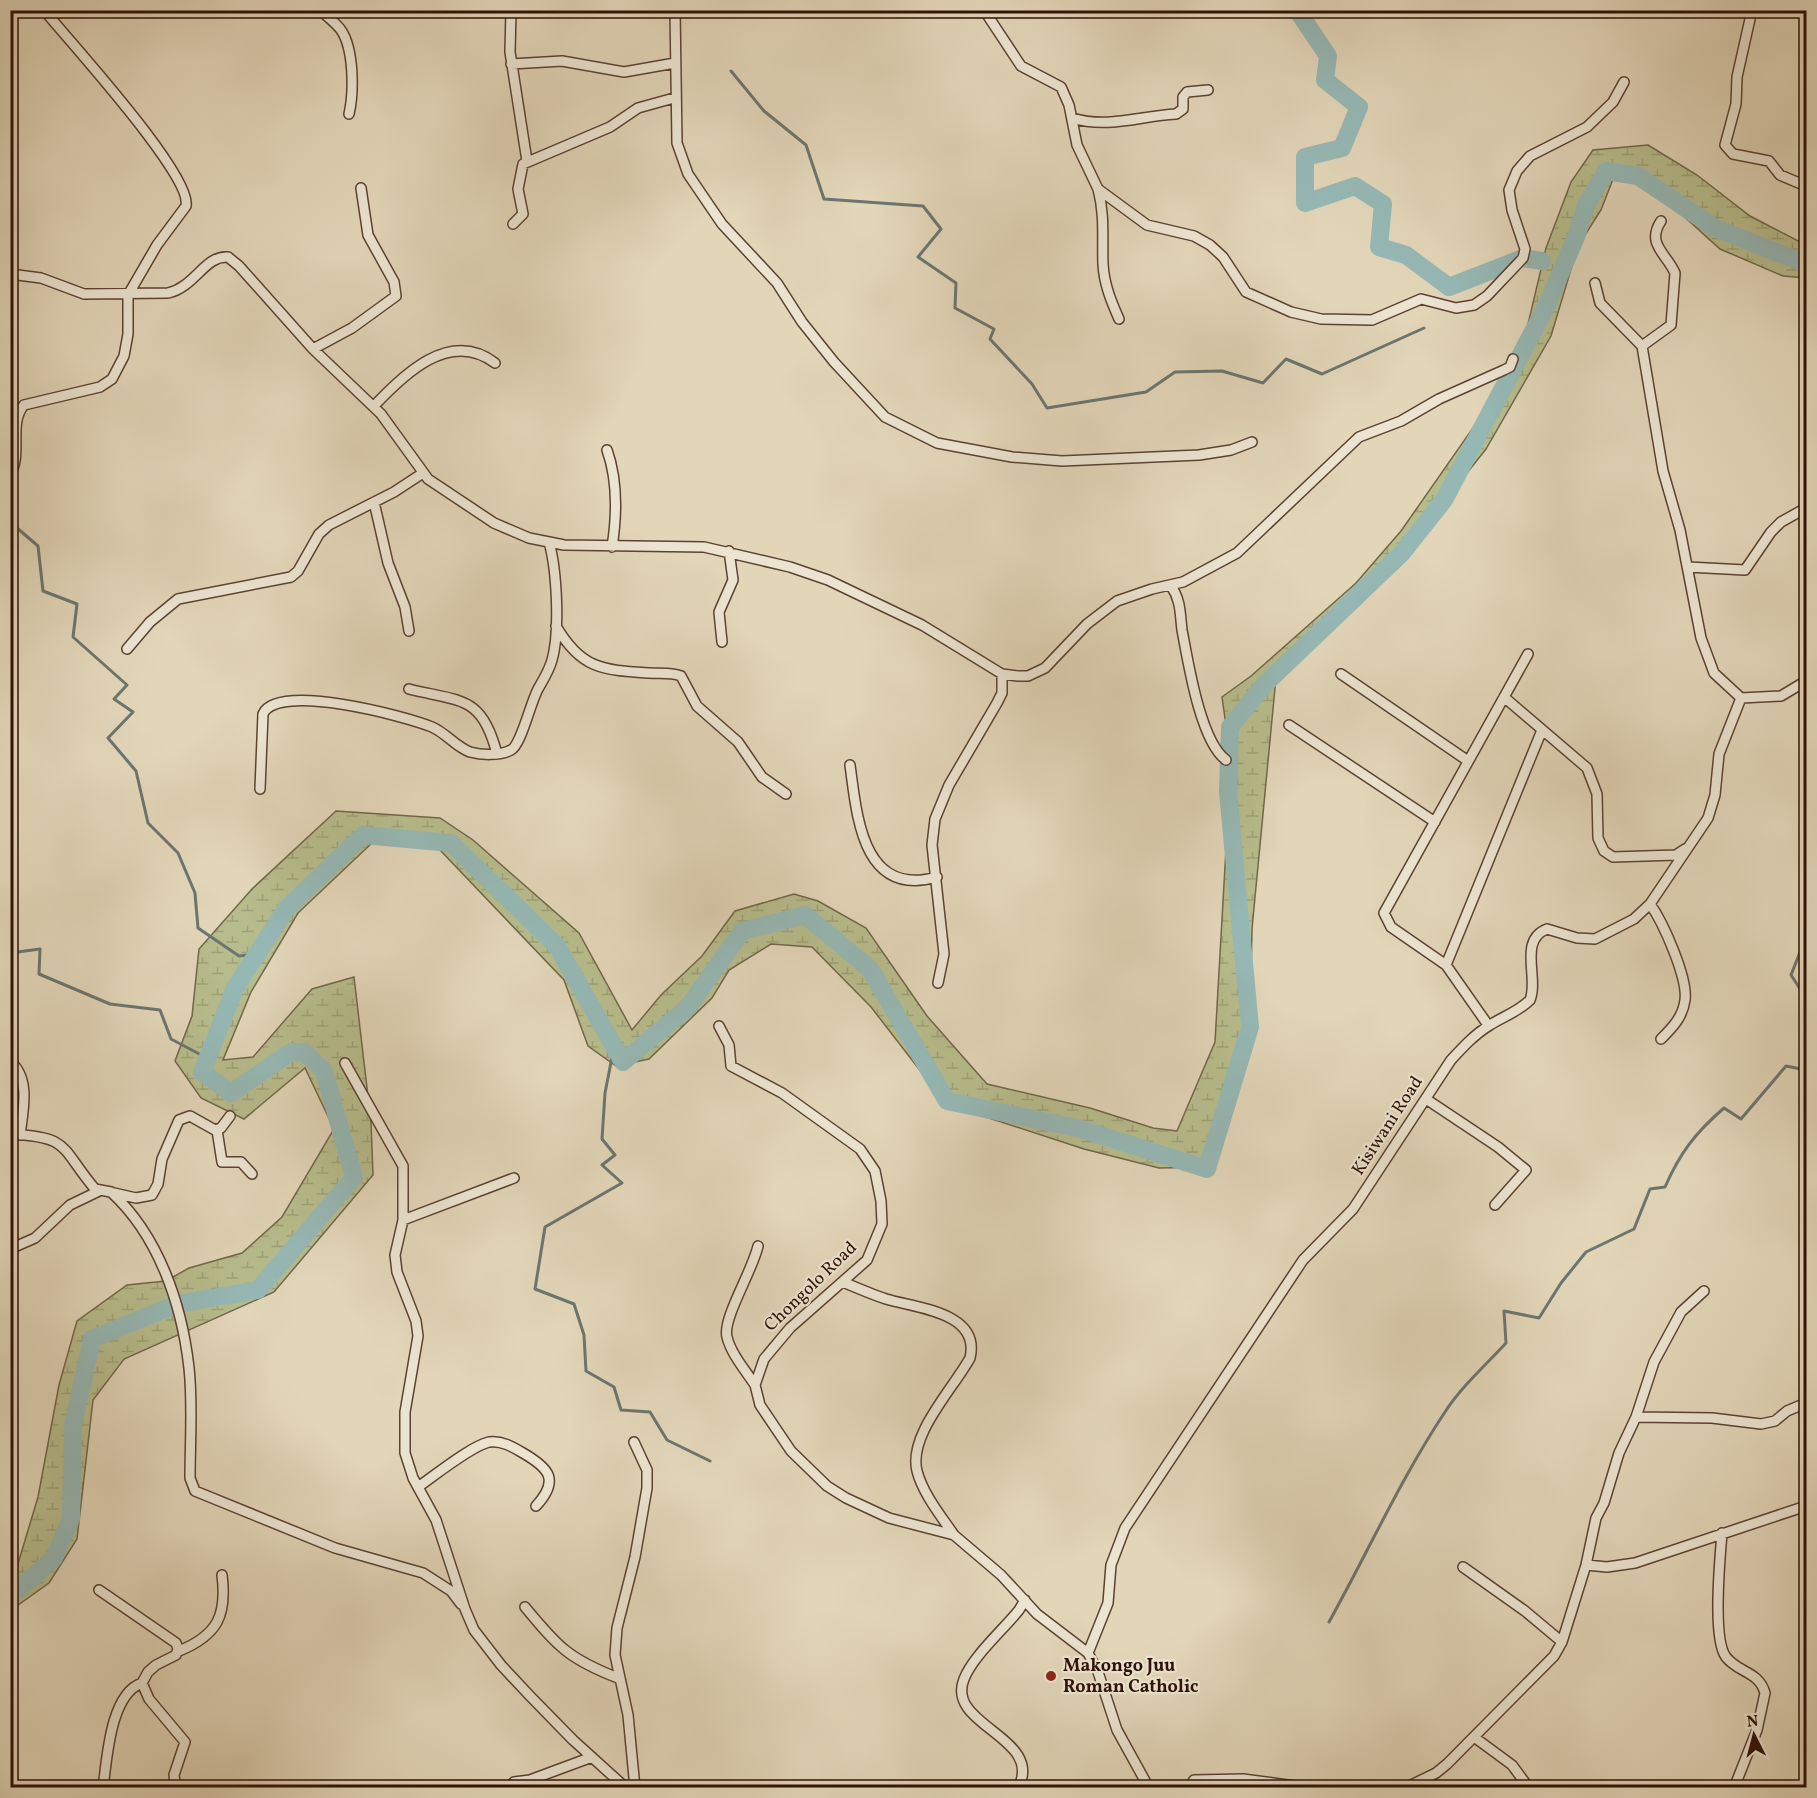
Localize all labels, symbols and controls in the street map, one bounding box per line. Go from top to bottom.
street label: Kisiwani Road [1346,1071,1430,1181]
street label: Chongolo Road [759,1236,863,1338]
place label: Makongo Juu Roman Catholic [1063,1654,1198,1700]
marker: Makongo Juu Roman Catholic [1044,1669,1058,1683]
north arrow [1724,1705,1784,1765]
text: N [1746,1710,1760,1734]

